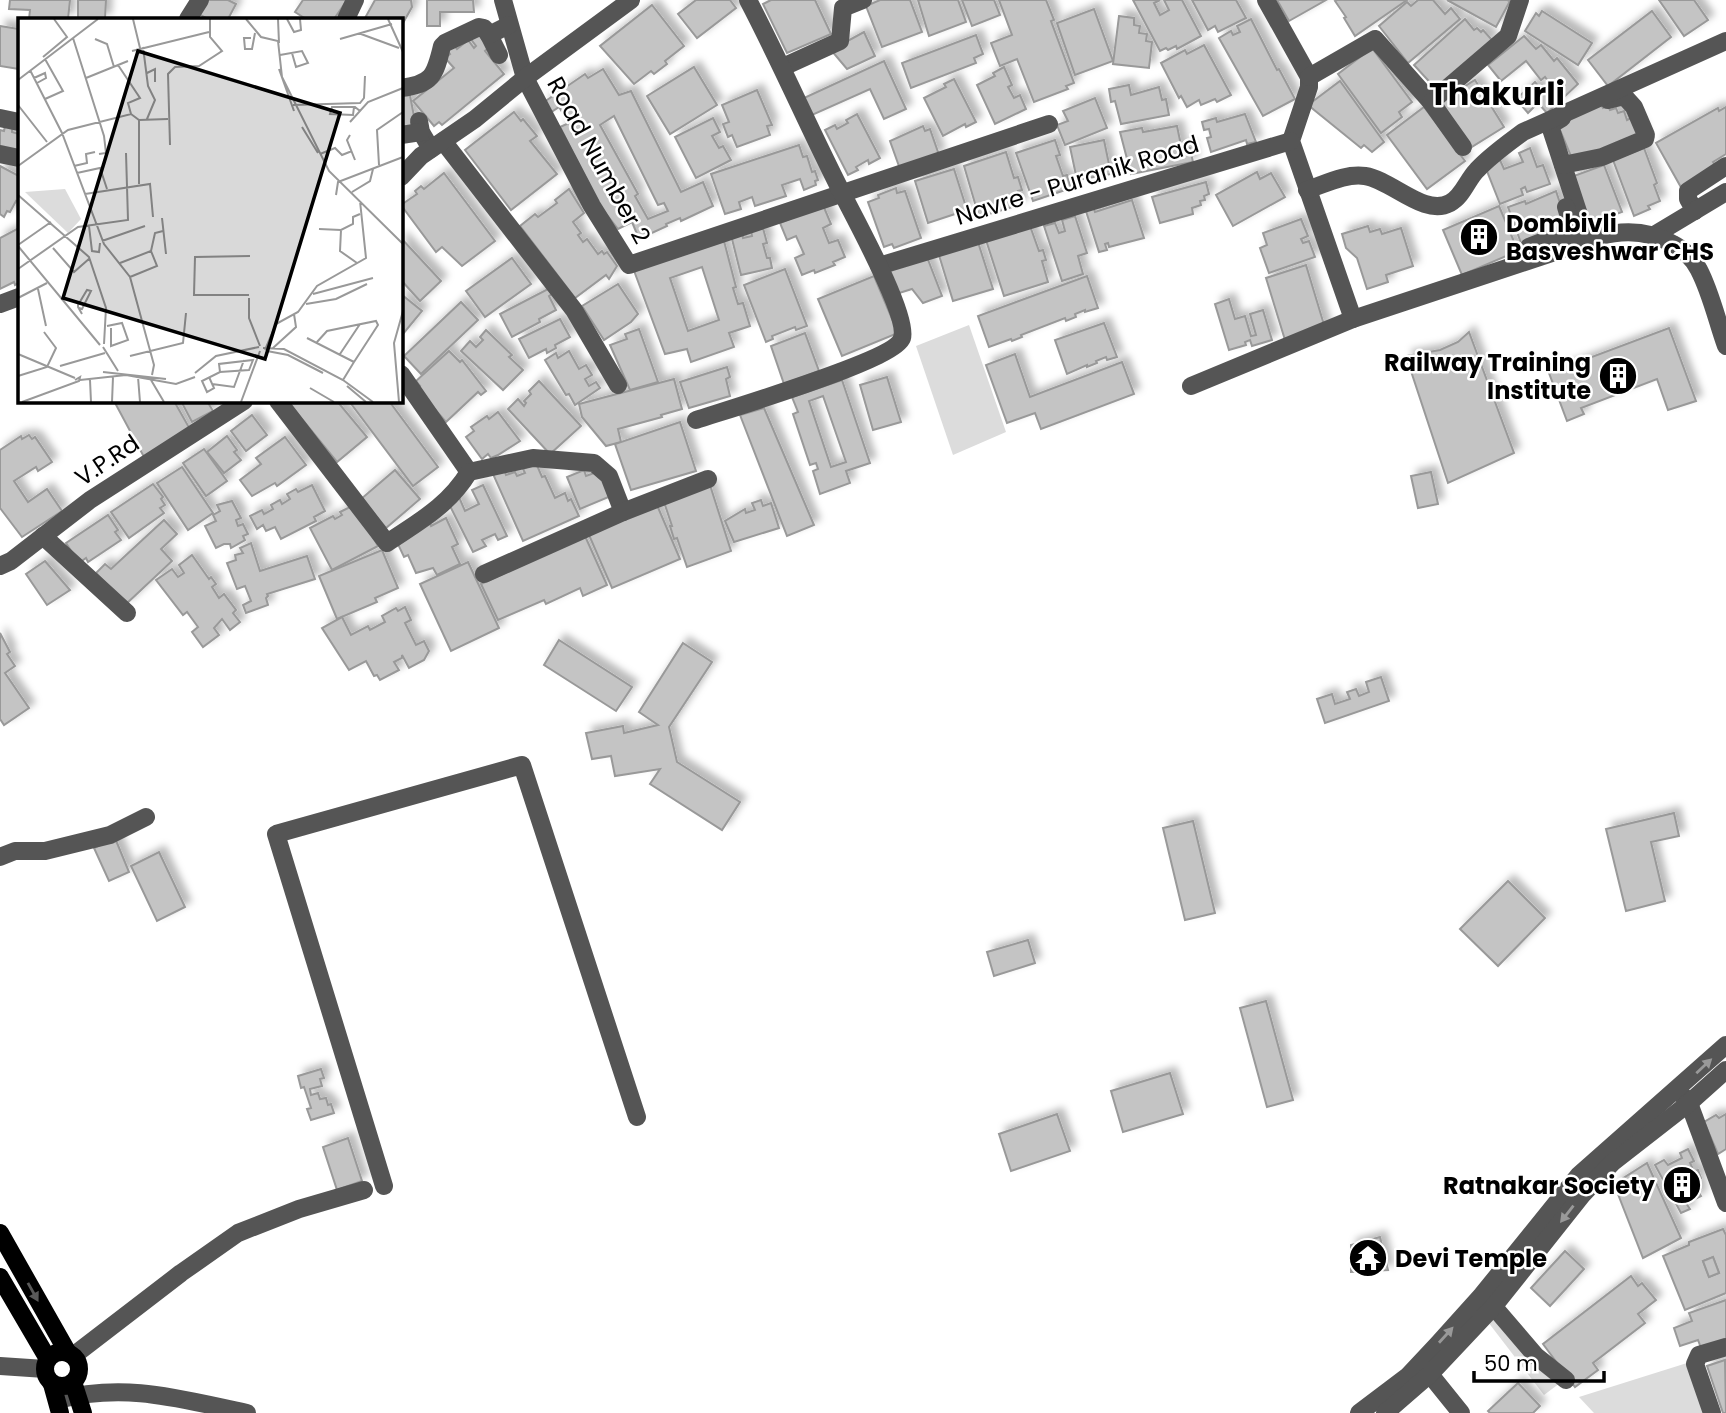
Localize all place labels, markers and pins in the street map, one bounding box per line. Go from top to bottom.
place label: Dombivli Basveshwar CHS [1506,207,1714,268]
building icon: Dombivli Basveshwar CHS [1458,216,1500,258]
place label: Railway Training Institute [1384,346,1591,407]
building icon: Railway Training Institute [1597,355,1639,397]
building icon: Ratnakar Society [1661,1164,1703,1206]
place label: Ratnakar Society [1443,1169,1656,1202]
temple icon: Devi Temple [1347,1237,1389,1279]
place label: Devi Temple [1395,1242,1547,1275]

